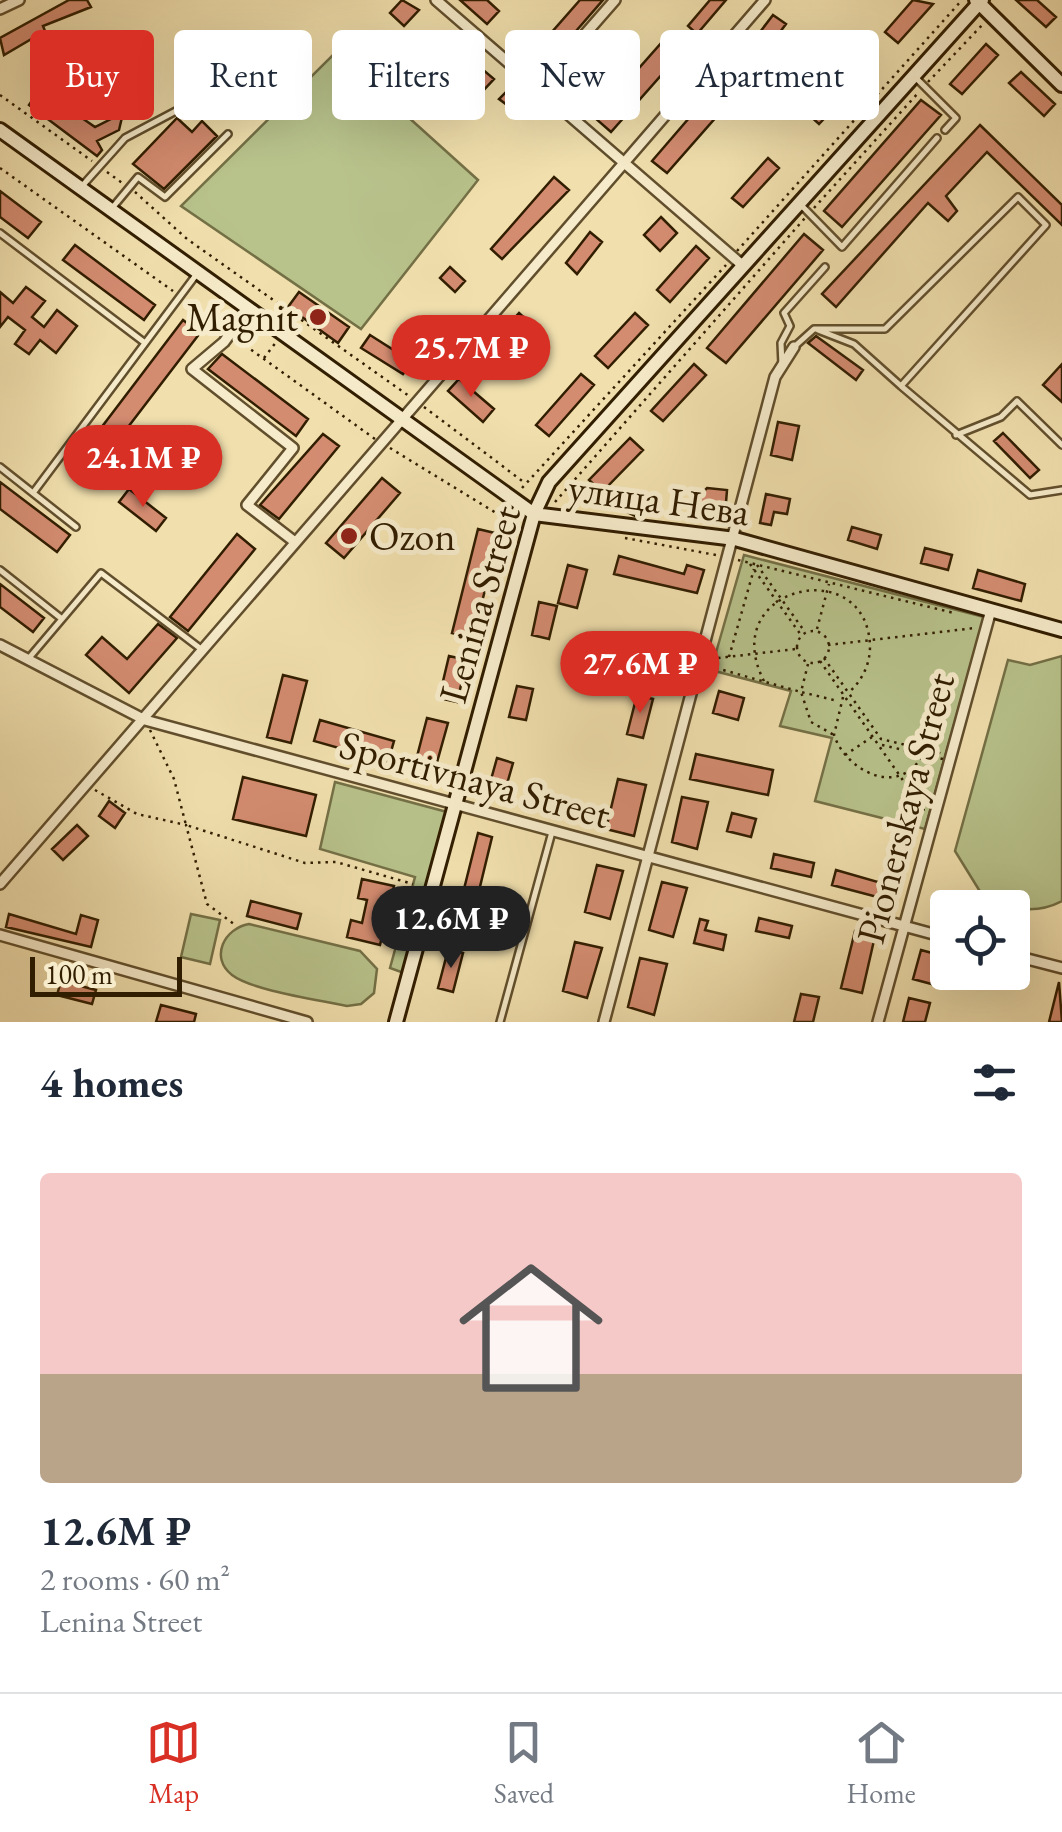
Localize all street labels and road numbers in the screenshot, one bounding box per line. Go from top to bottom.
street label: улица Нева [565,461,753,537]
street label: Lenina Street [426,499,532,709]
street label: Pionerskaya Street [844,667,966,949]
street label: Sportivnaya Street [334,718,616,840]

